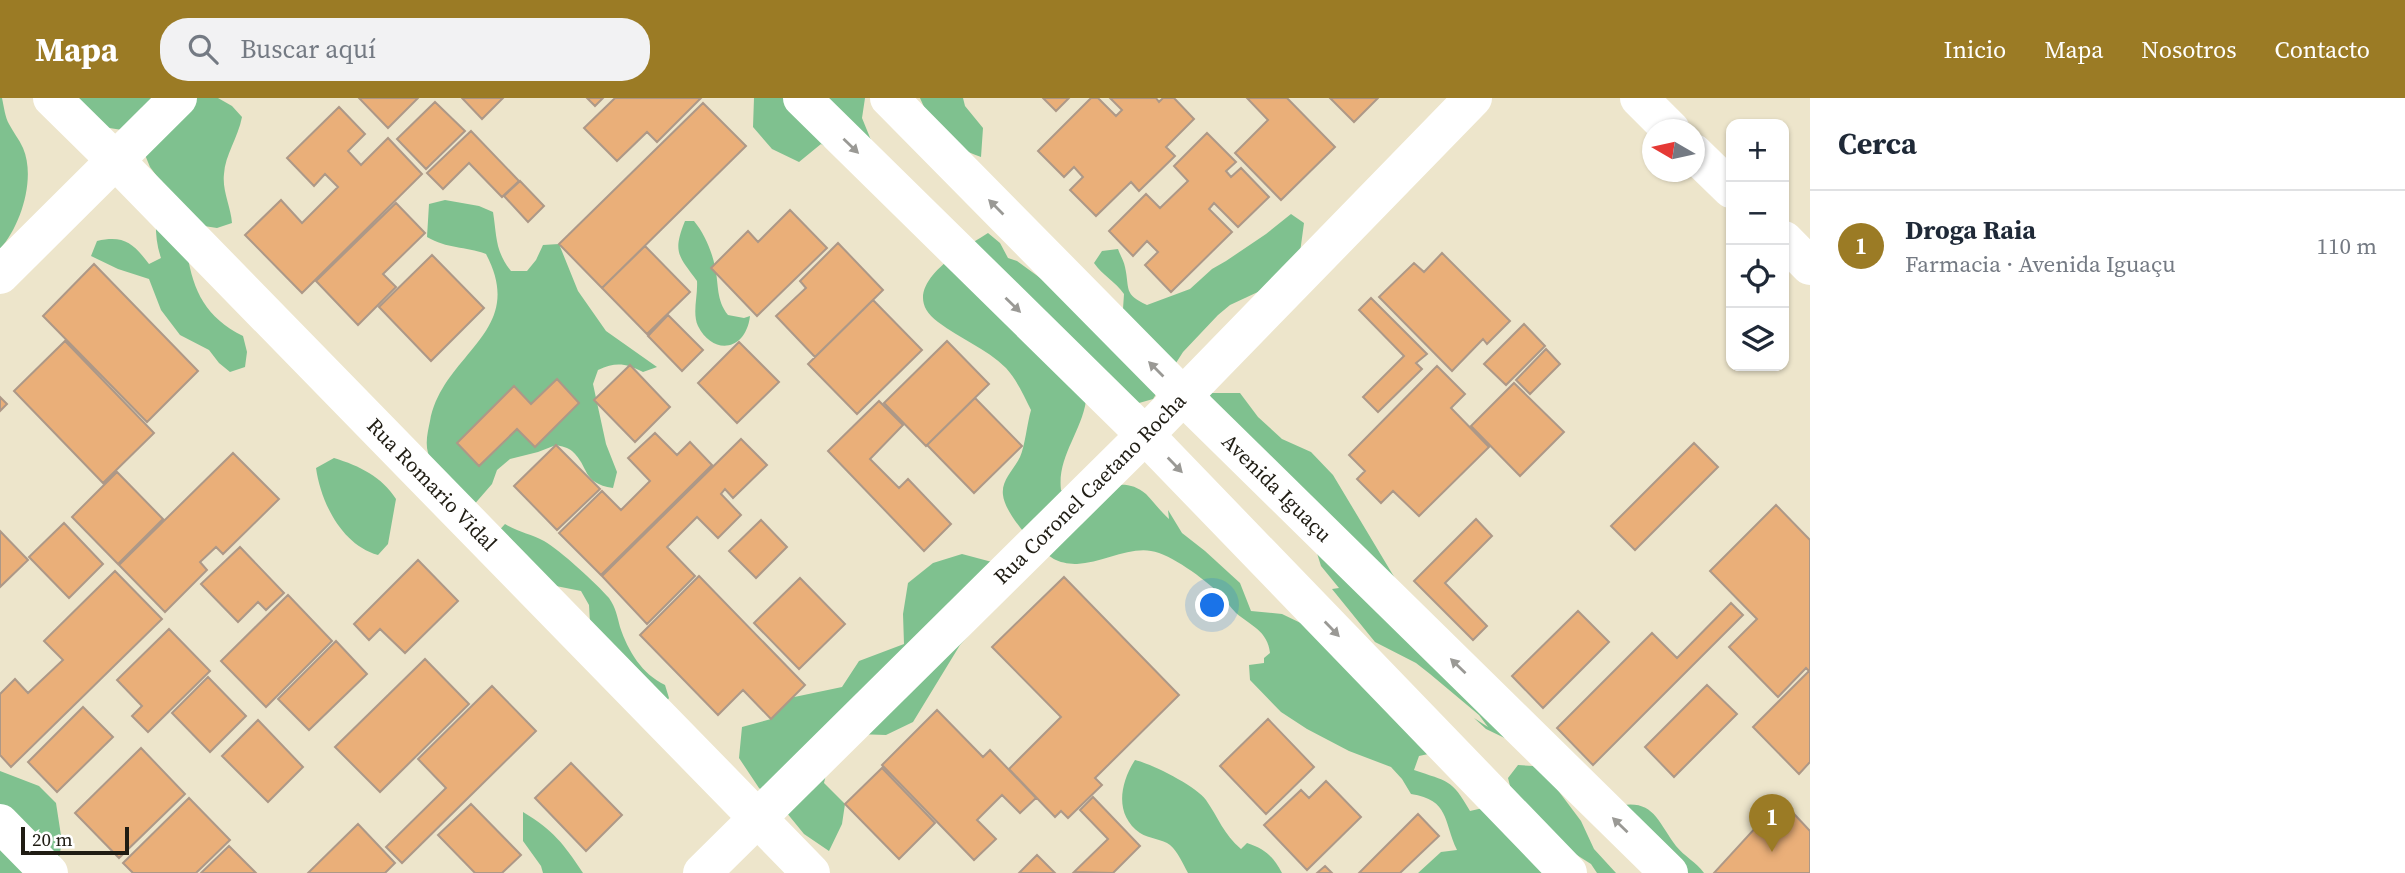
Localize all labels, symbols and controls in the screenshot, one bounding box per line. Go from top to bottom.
search box [160,18,650,81]
text: Mapa [35,27,118,72]
icon: search [184,30,222,68]
text: Buscar aquí [240,31,376,67]
text: Inicio [1944,33,2006,66]
text: Mapa [2044,33,2103,66]
text: Nosotros [2141,33,2237,66]
text: Contacto [2275,33,2370,66]
north arrow [1642,119,1705,182]
map controls [1726,119,1789,371]
button: + [1726,119,1789,182]
text: Cerca [1838,123,1917,164]
one-way arrow [842,137,859,154]
button: − [1726,182,1789,245]
one-way arrow [988,199,1004,215]
text: Droga Raia [1905,212,2036,248]
text: 1 [1855,230,1867,262]
text: 110 m [2316,230,2377,262]
button: locate [1726,245,1789,308]
text: Farmacia · Avenida Iguaçu [1905,248,2176,280]
one-way arrow [1004,297,1021,313]
button: layers [1726,308,1789,371]
one-way arrow [1148,361,1164,378]
street label: Rua Coronel Caetano Rocha [987,386,1192,591]
street label: Rua Romario Vidal [361,411,504,557]
street label: Avenida Iguaçu [1216,427,1339,548]
one-way arrow [1166,456,1182,473]
your location [1195,588,1229,622]
one-way arrow [1324,620,1340,637]
one-way arrow [1449,657,1466,674]
pin: 1 [1749,794,1795,852]
one-way arrow [1612,818,1629,834]
scale bar [21,824,130,856]
text: 20 m [32,826,73,852]

